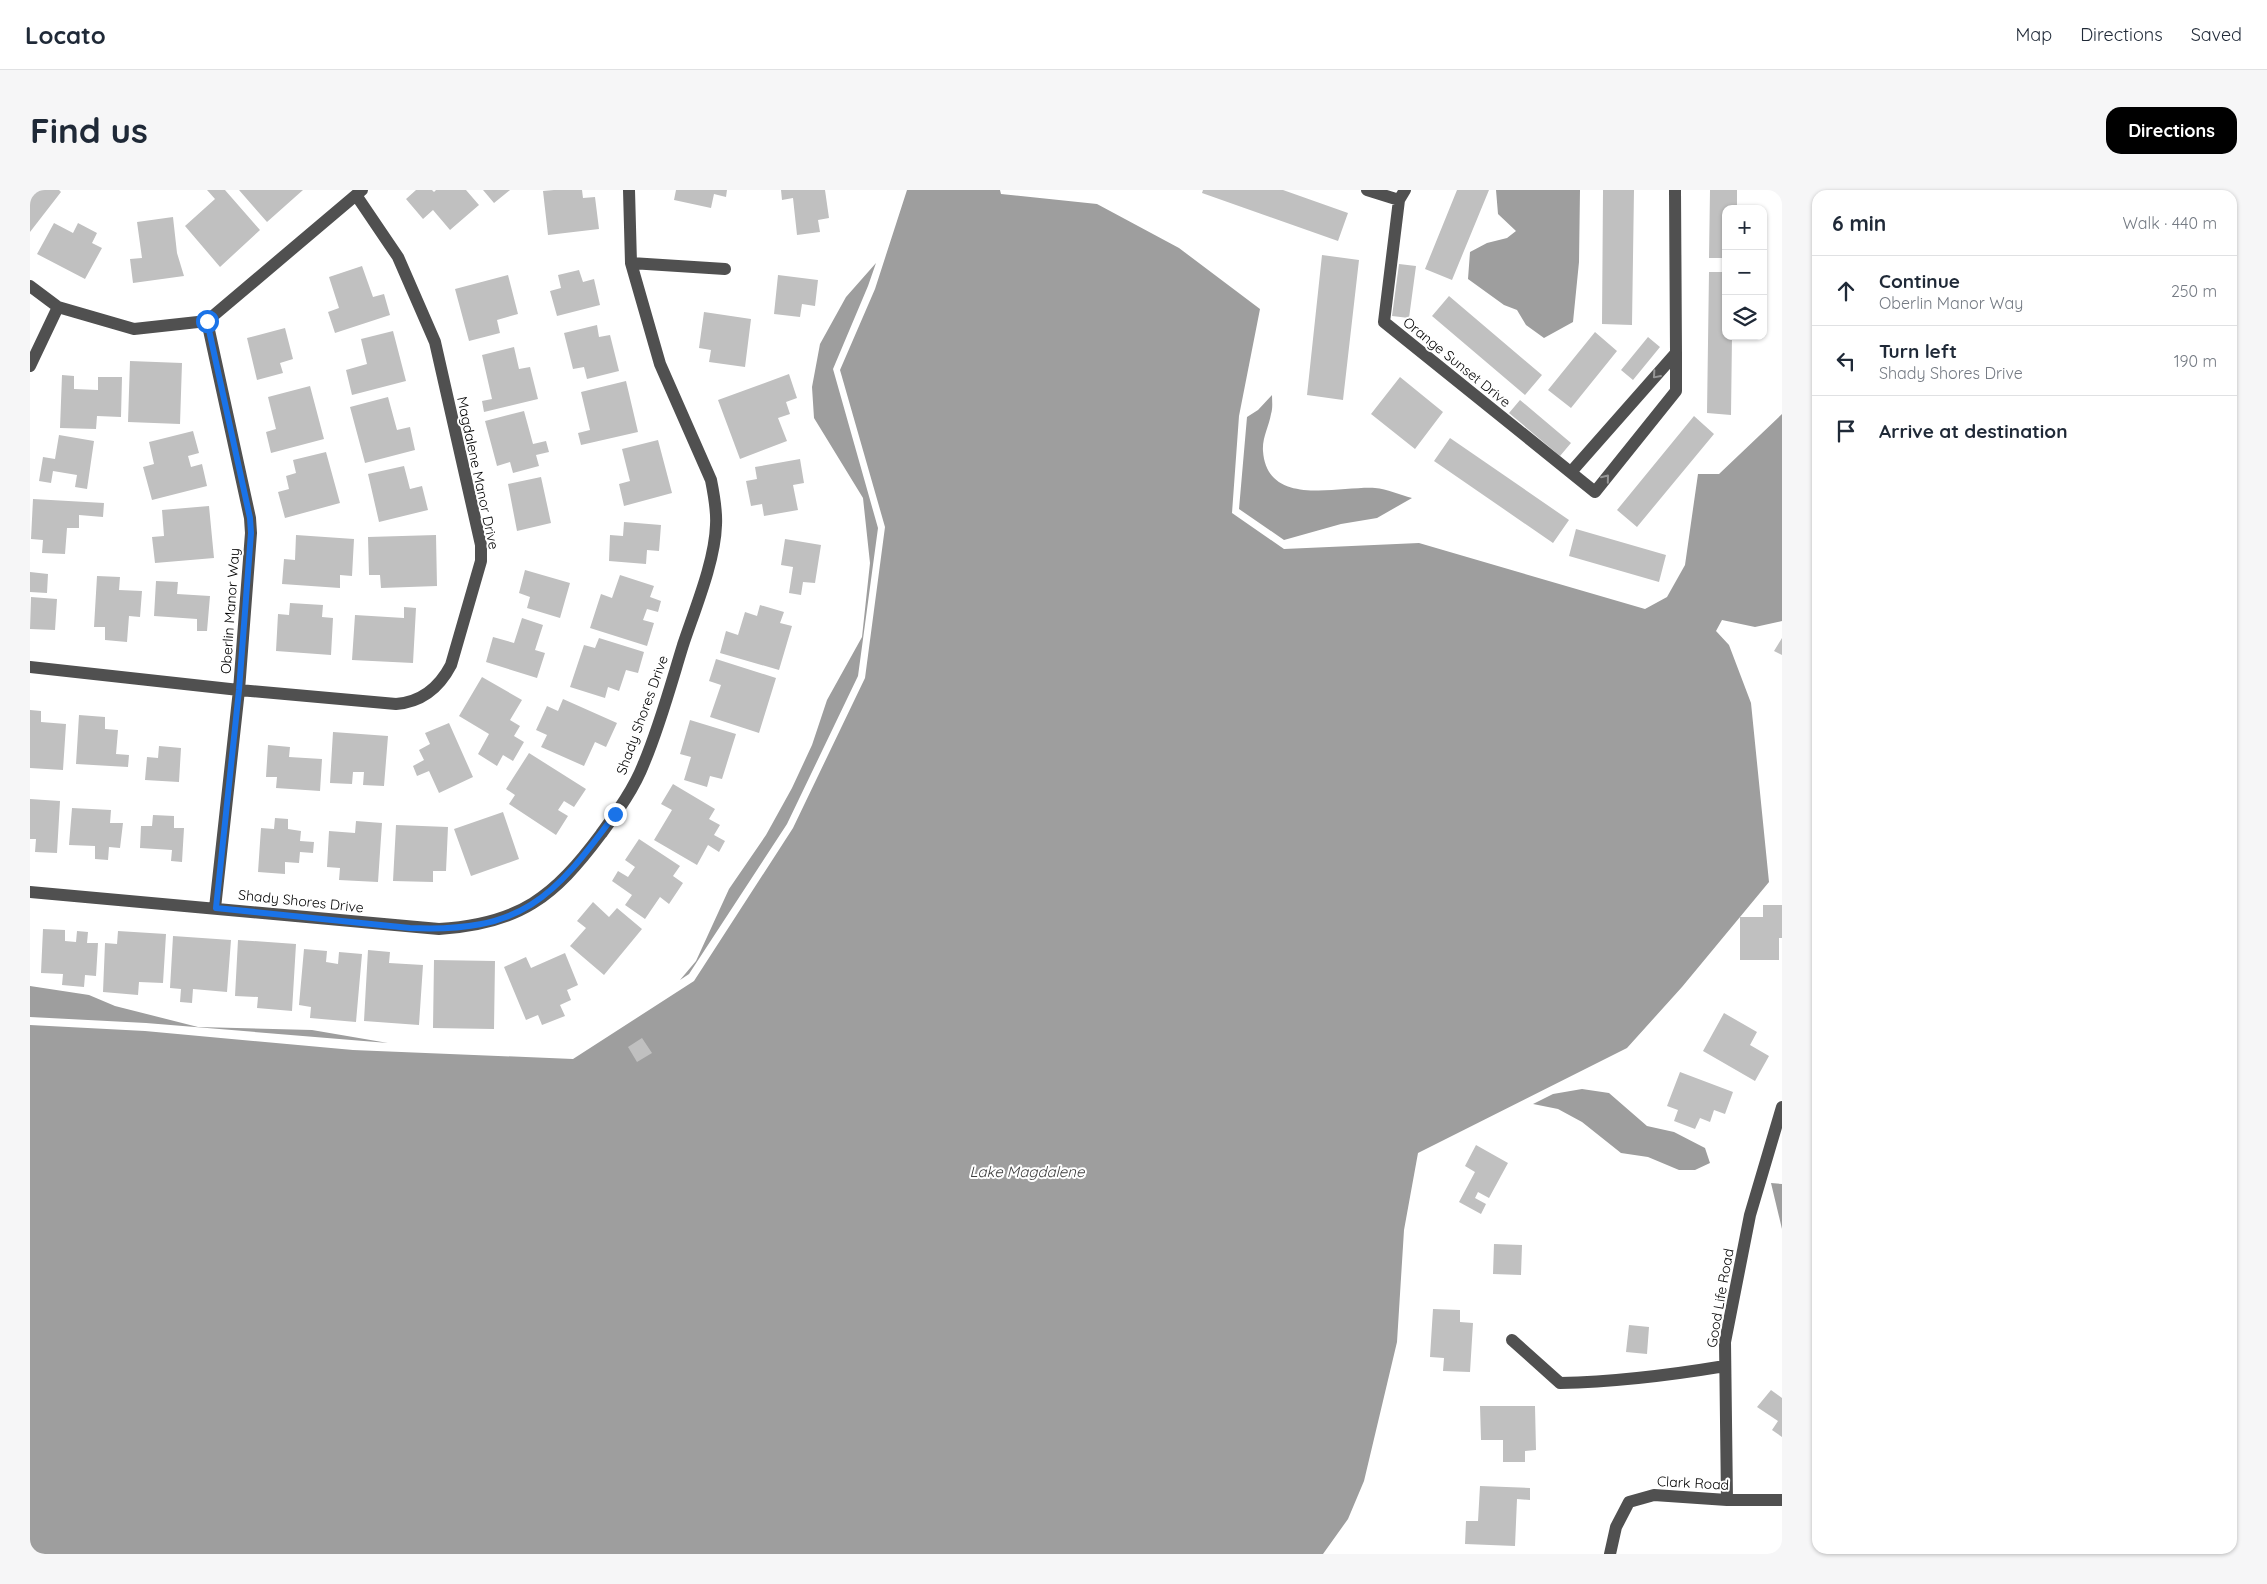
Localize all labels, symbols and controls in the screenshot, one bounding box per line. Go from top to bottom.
text: Locato [25,20,106,50]
text: Map [2015,23,2052,46]
text: Directions [2080,23,2163,46]
text: Saved [2191,23,2242,46]
button: Directions [2106,107,2237,154]
text: Find us [30,108,148,152]
map controls [1722,205,1767,340]
button: + [1722,205,1767,250]
text: 6 min [1832,210,1886,236]
text: Walk · 440 m [2123,213,2217,233]
button: − [1722,250,1767,295]
text: Continue [1879,269,1960,293]
icon: ahead [1832,277,1860,305]
text: 250 m [2171,281,2217,301]
text: Oberlin Manor Way [1879,293,2023,313]
button: layers [1722,295,1767,340]
route start [196,310,219,333]
street label: Orange Sunset Drive [1400,313,1515,411]
text: Turn left [1879,339,1957,363]
icon: left [1832,347,1860,375]
text: 190 m [2174,351,2217,371]
text: Shady Shores Drive [1879,363,2023,383]
one-way arrow [1653,369,1662,378]
street label: Magdalene Manor Drive [453,395,503,551]
icon: arrive [1832,417,1860,445]
text: Arrive at destination [1879,419,2068,443]
one-way arrow [1600,475,1609,484]
street label: Oberlin Manor Way [217,547,243,675]
street label: Shady Shores Drive [612,653,672,777]
route end [604,803,627,826]
street label: Shady Shores Drive [237,885,365,917]
water label: Lake Magdalene [970,1162,1085,1181]
street label: Good Life Road [1702,1247,1738,1349]
street label: Clark Road [1656,1472,1730,1494]

